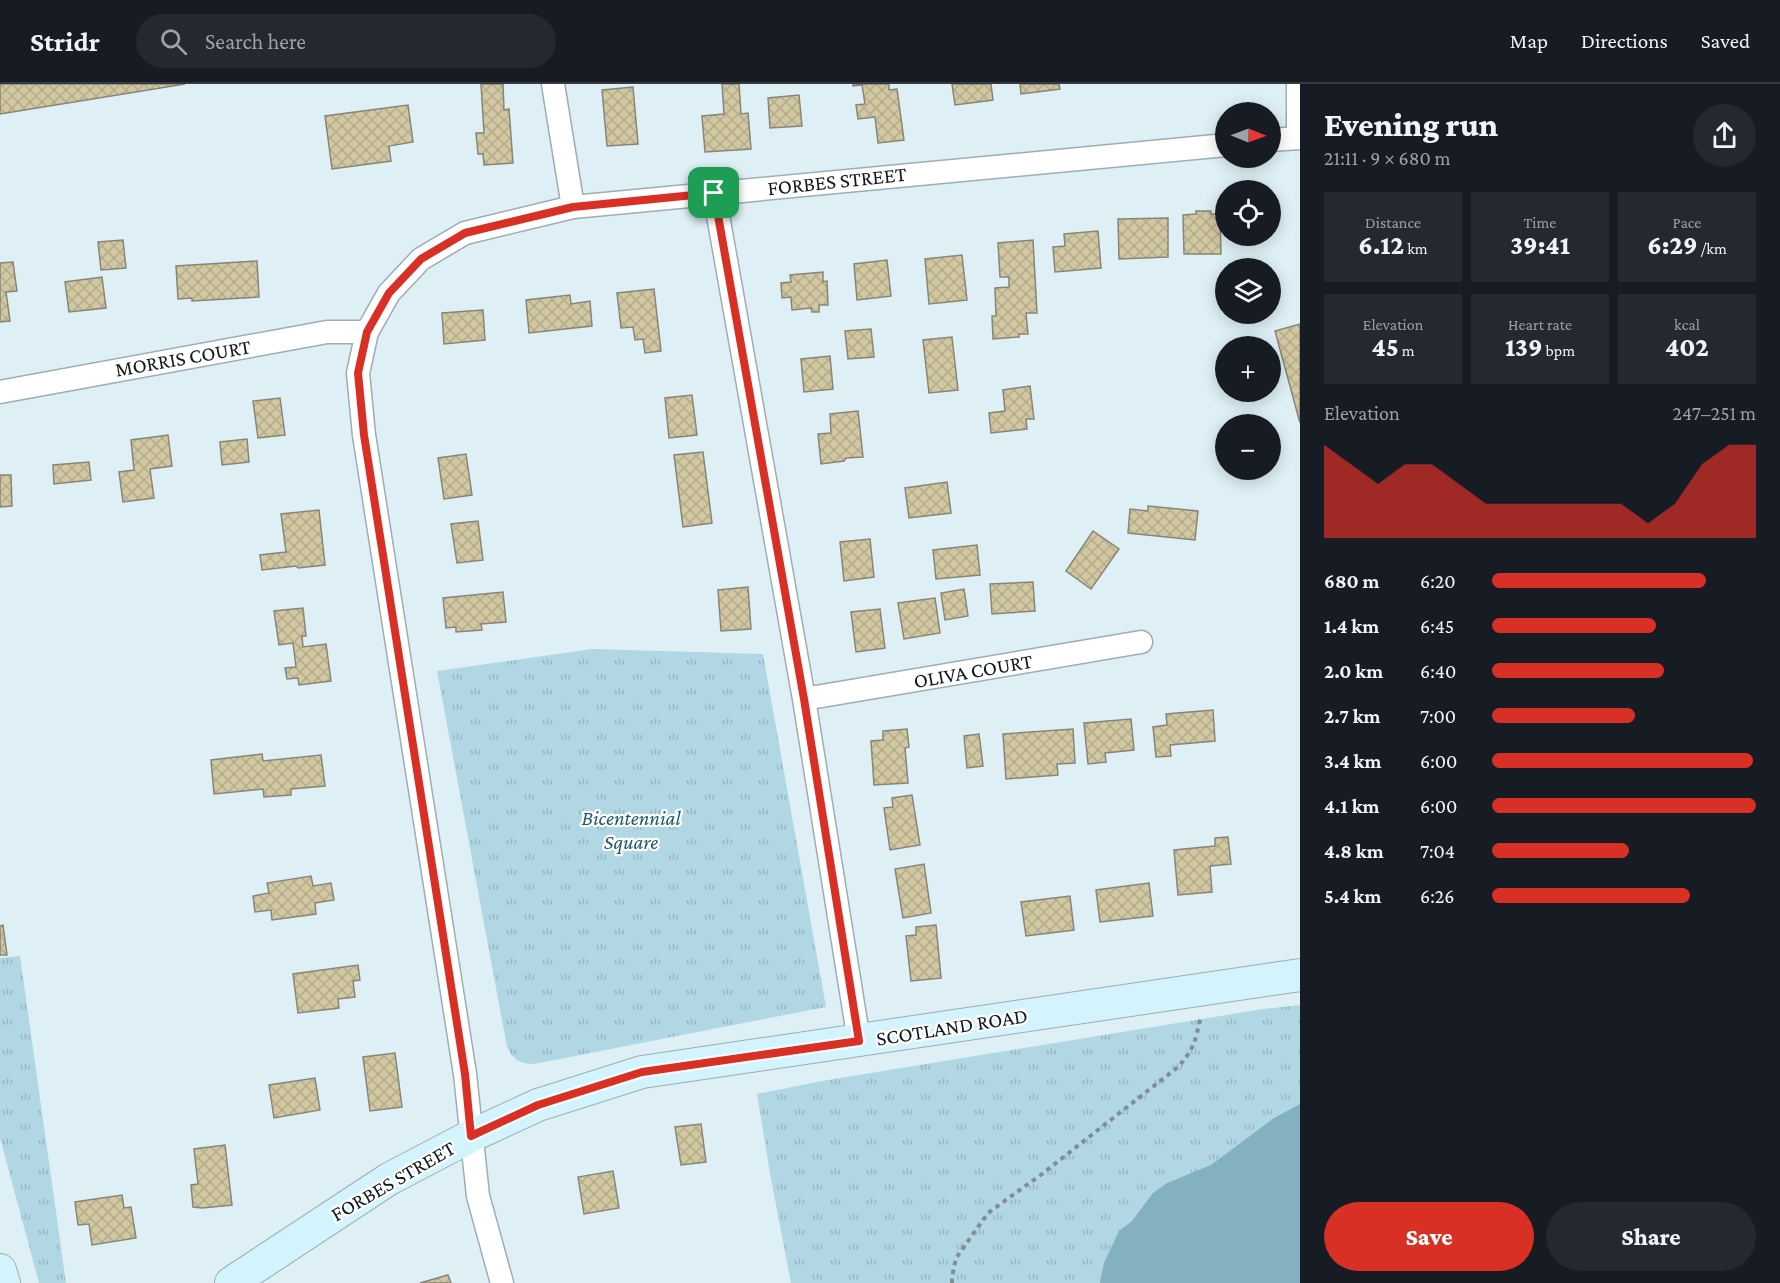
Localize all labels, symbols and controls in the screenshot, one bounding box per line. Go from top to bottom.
search box [136,14,556,68]
icon: search [157,25,190,58]
text: Stridr [30,26,100,57]
text: Search here [205,29,306,54]
text: Map [1510,29,1548,53]
text: Directions [1581,29,1668,53]
text: Saved [1701,29,1750,53]
north arrow [1215,102,1281,168]
map controls [1215,102,1281,480]
button: share [1693,104,1756,167]
text: Evening run [1324,106,1498,143]
text: 21:11 · 9 × 680 m [1324,147,1451,169]
street label: FORBES STREET [766,162,908,200]
pin [688,167,739,218]
icon: arrive [697,176,730,209]
button: locate [1215,180,1281,246]
text: Distance [1365,214,1421,231]
text: Time [1524,214,1556,231]
text: Pace [1673,214,1701,231]
text: 6.12 [1358,231,1404,260]
text: 39:41 [1510,231,1570,260]
text: 6:29 [1647,231,1698,260]
text: km [1404,240,1428,257]
text: /km [1698,240,1727,257]
button: layers [1215,258,1281,324]
text: Elevation [1363,316,1423,333]
text: Heart rate [1508,316,1572,333]
text: kcal [1674,316,1700,333]
text: 45 [1371,333,1399,362]
text: 139 [1505,333,1543,362]
text: 402 [1665,333,1709,362]
street label: MORRIS COURT [113,334,253,382]
button: + [1215,336,1281,402]
text: m [1399,342,1415,359]
text: bpm [1543,342,1575,359]
text: Elevation [1324,402,1400,424]
text: 247–251 m [1672,402,1756,424]
button: − [1215,414,1281,480]
text: 680 m [1324,570,1380,592]
text: 6:20 [1420,570,1456,592]
text: 1.4 km [1324,615,1379,637]
text: 6:45 [1420,615,1454,637]
street label: OLIVA COURT [912,649,1035,693]
text: 2.0 km [1324,660,1383,682]
text: 6:40 [1420,660,1456,682]
text: 2.7 km [1324,705,1381,727]
text: 7:00 [1420,705,1456,727]
text: 3.4 km [1324,750,1381,772]
text: 6:00 [1420,750,1457,772]
text: 4.1 km [1324,795,1379,817]
text: 6:00 [1420,795,1457,817]
park label: Bicentennial Square [581,806,681,854]
text: 4.8 km [1324,840,1384,862]
text: 7:04 [1420,840,1455,862]
text: 5.4 km [1324,885,1381,907]
text: 6:26 [1420,885,1454,907]
street label: SCOTLAND ROAD [875,1003,1029,1051]
street label: FORBES STREET [327,1135,460,1226]
button: Save [1324,1202,1534,1271]
button: Share [1546,1202,1756,1271]

